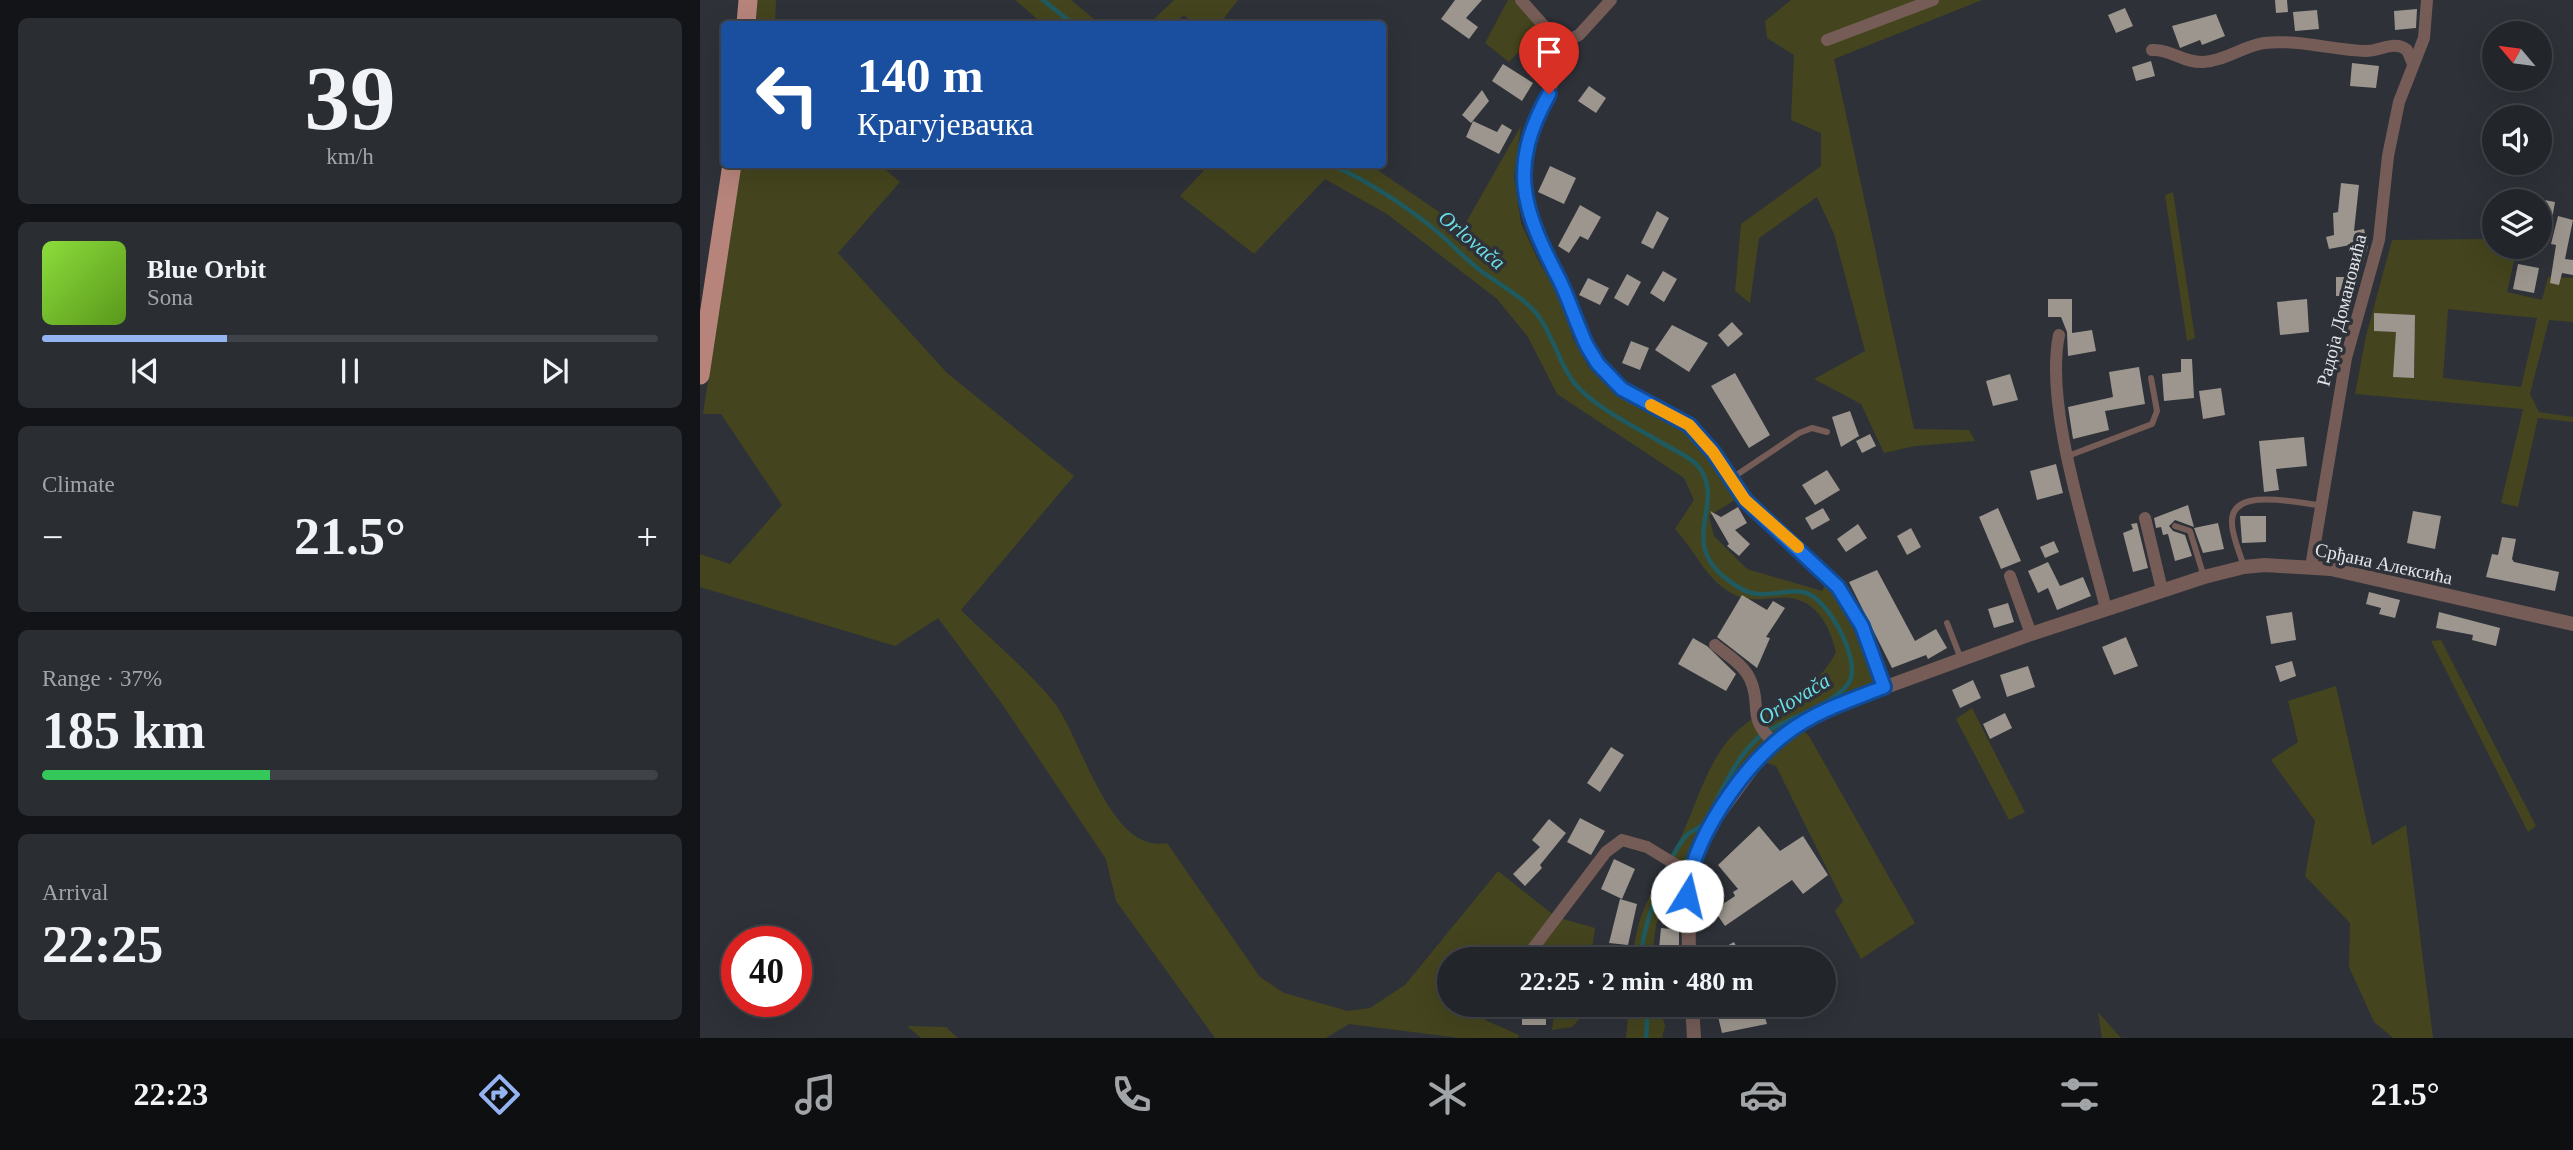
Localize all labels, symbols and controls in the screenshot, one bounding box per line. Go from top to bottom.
north arrow [2482,21,2552,91]
map controls [2482,21,2552,259]
pin [1519,22,1579,94]
icon: arrive [1530,33,1568,71]
text: 39 [305,48,396,149]
text: 140 m [857,48,984,103]
icon: left [742,49,833,140]
button: sound [2482,105,2552,175]
text: Крагујевачка [857,106,1034,142]
text: km/h [326,144,374,169]
button: layers [2482,189,2552,259]
water label: Orlovača [1434,205,1510,275]
street label: Радоја Домановића [2312,231,2371,388]
text: Blue Orbit [147,255,266,284]
text: Sona [147,285,193,310]
icon: previous [126,352,164,390]
icon: pause [331,352,369,390]
icon: next [536,352,574,390]
text: Climate [42,472,115,497]
text: 21.5° [294,508,406,565]
text: − [42,516,63,558]
text: + [637,516,658,558]
street label: Срђана Алексића [2313,539,2455,588]
text: Range · 37% [42,666,162,691]
water label: Orlovača [1754,668,1834,730]
text: 185 km [42,702,205,759]
position arrow [1650,859,1724,933]
text: Arrival [42,880,108,905]
text: 22:25 [42,916,163,973]
speed limit sign: 40 [721,926,812,1017]
text: 22:25 · 2 min · 480 m [1520,967,1754,996]
icon: directions [475,1070,524,1119]
icon: music [791,1070,840,1119]
icon: phone [1107,1070,1156,1119]
icon: climate [1423,1070,1472,1119]
icon: car [1739,1070,1788,1119]
icon: filters [2055,1070,2104,1119]
text: 22:23 [133,1076,208,1112]
text: 21.5° [2371,1076,2439,1112]

